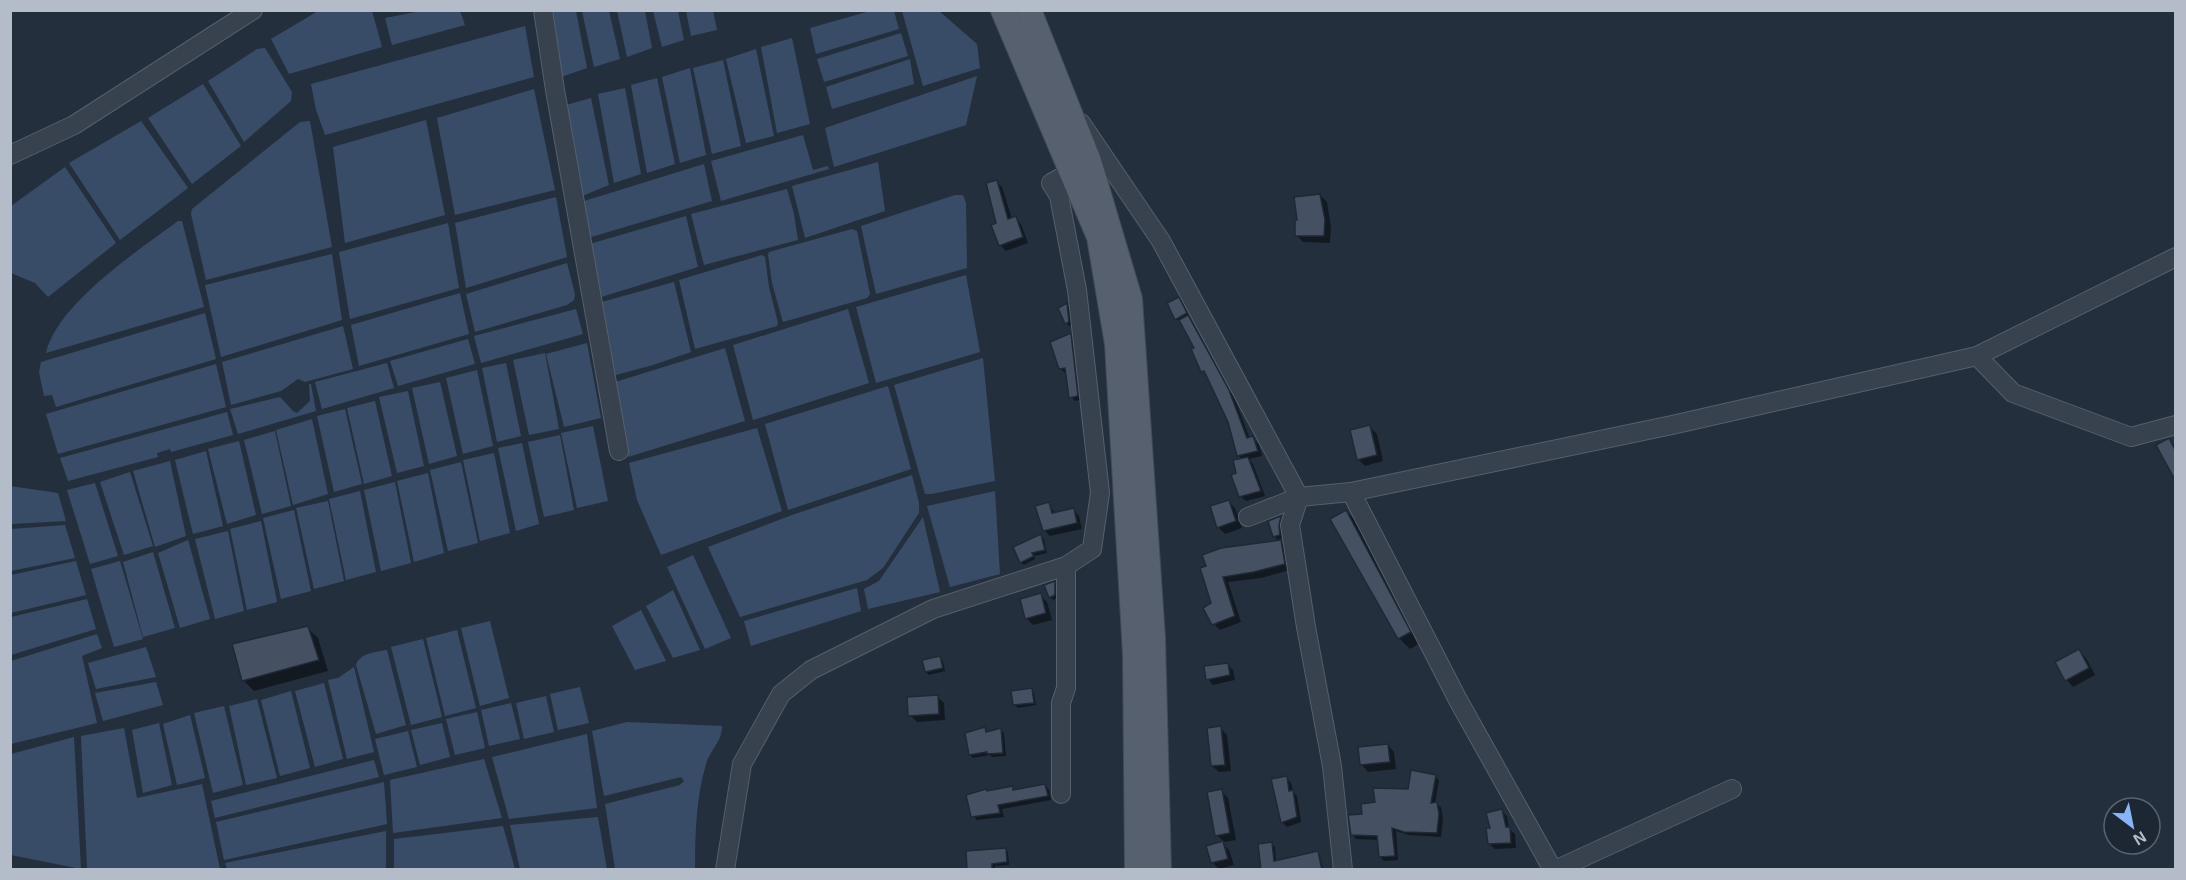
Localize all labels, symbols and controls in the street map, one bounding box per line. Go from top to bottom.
north arrow [2102,796,2162,856]
text: N [2130,828,2149,849]

